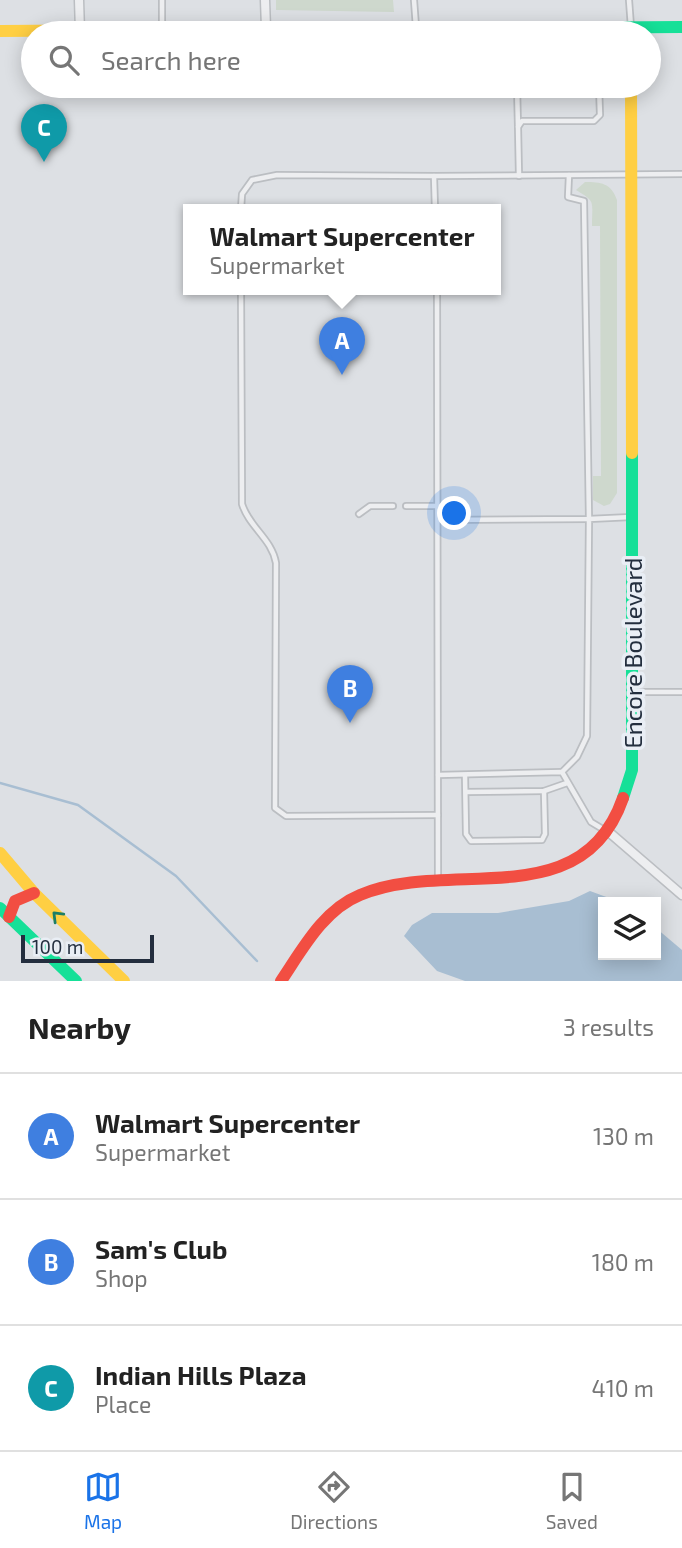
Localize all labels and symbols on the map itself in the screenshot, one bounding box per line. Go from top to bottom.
pin: C [21,104,67,162]
pin: A [319,317,365,375]
your location [437,496,471,530]
street label: Encore Boulevard [618,557,647,749]
pin: B [327,665,373,723]
one-way arrow [53,911,66,924]
scale bar [21,932,154,964]

